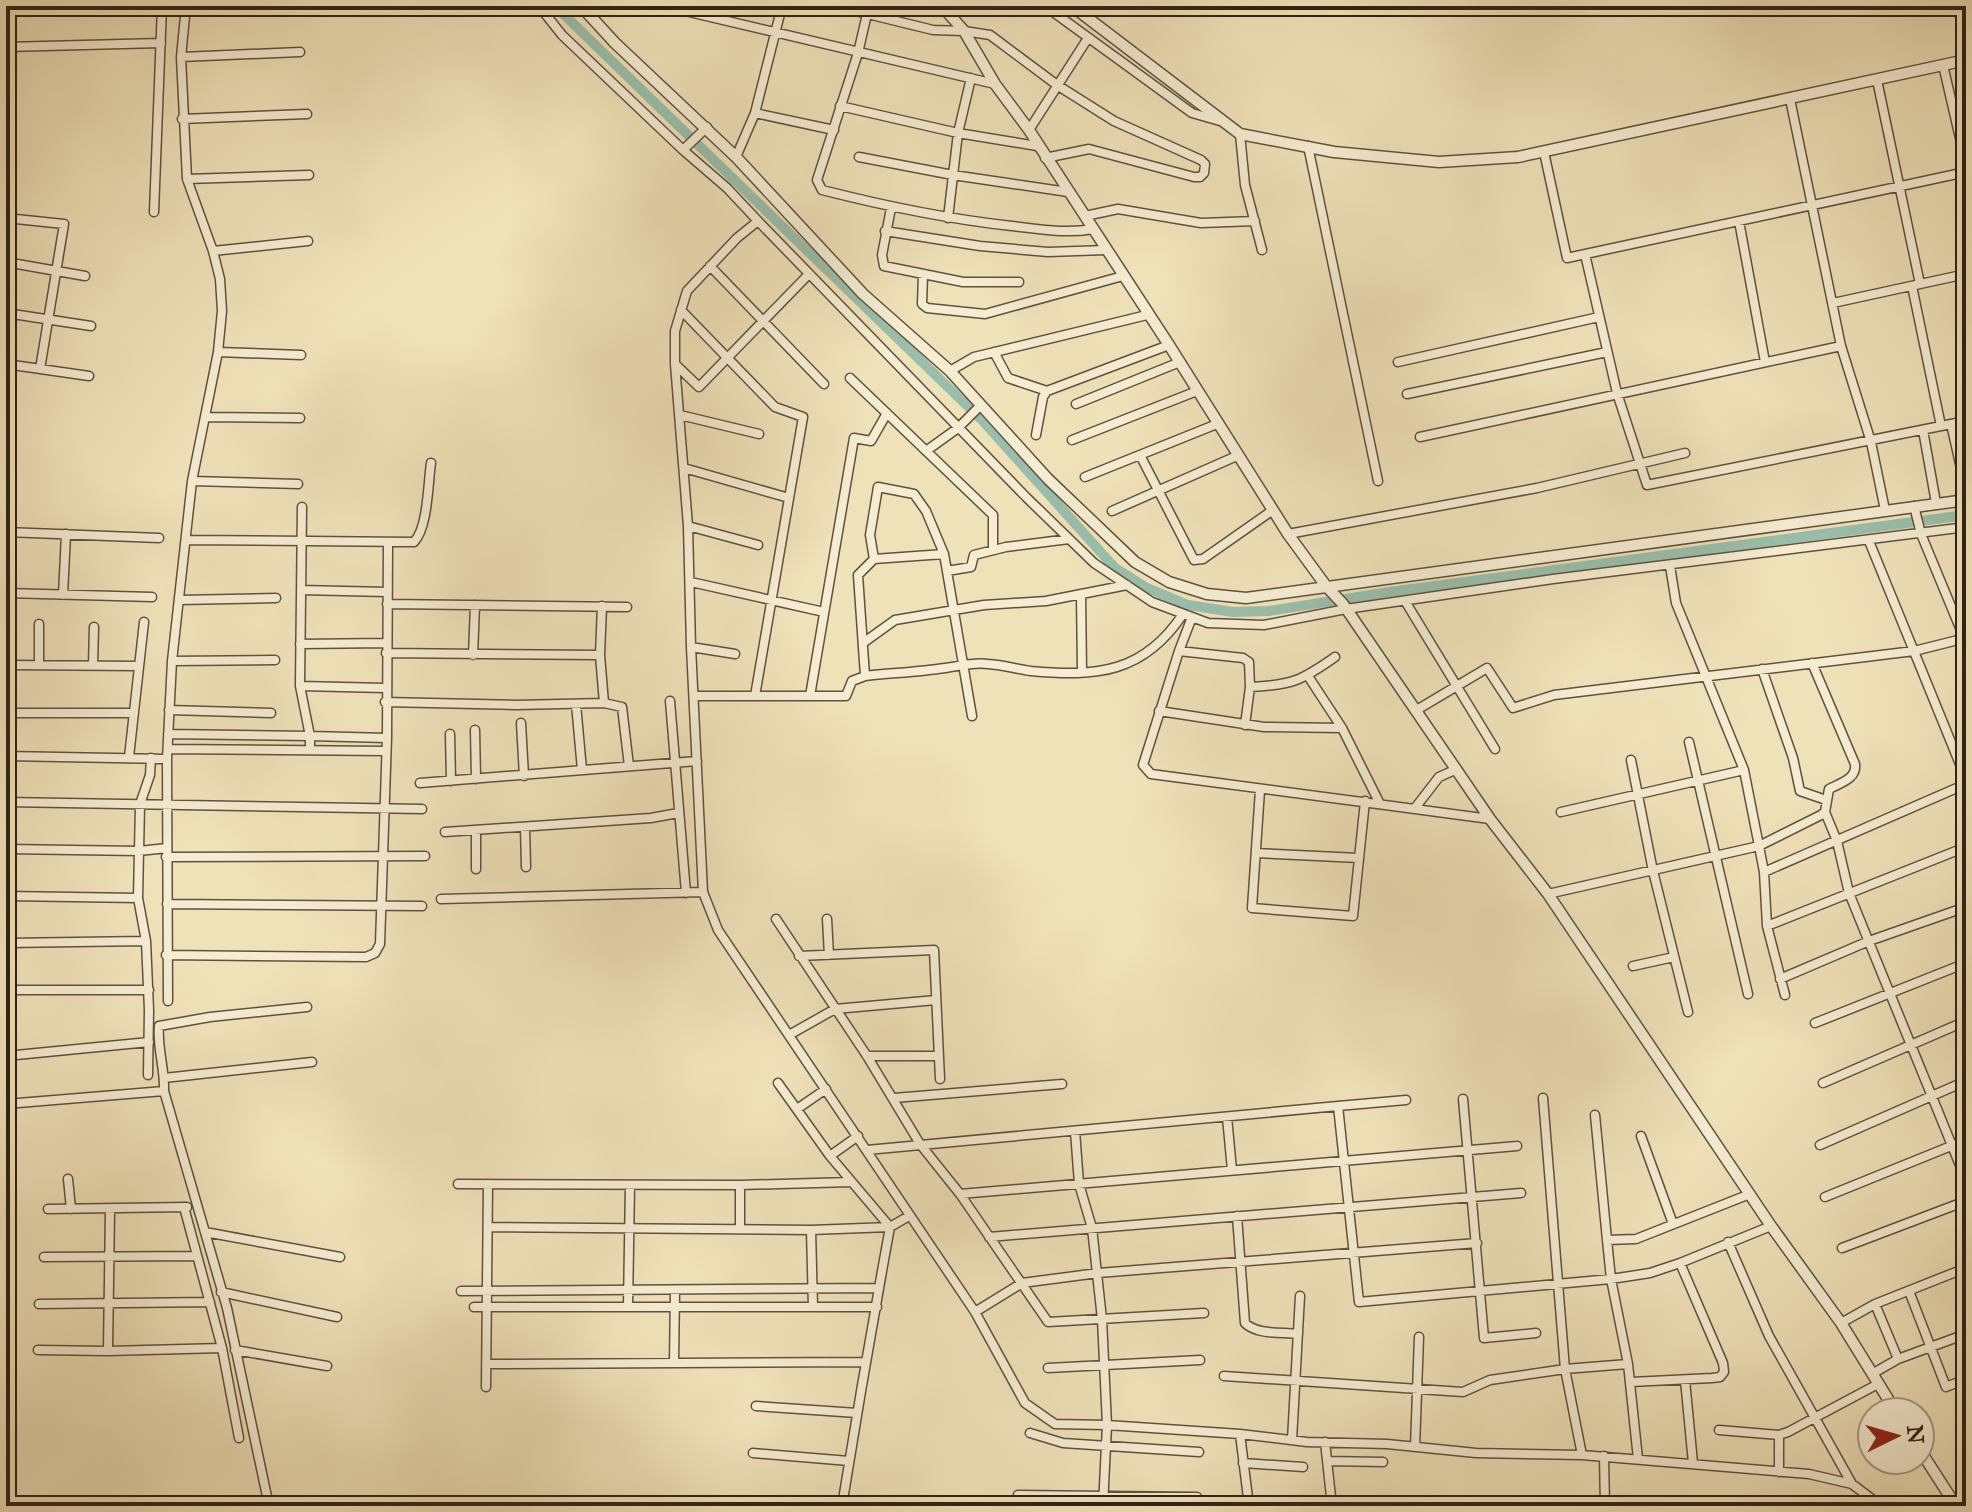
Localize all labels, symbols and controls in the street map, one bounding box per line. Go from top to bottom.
north arrow [1856,1396,1936,1476]
text: N [1901,1424,1930,1445]

